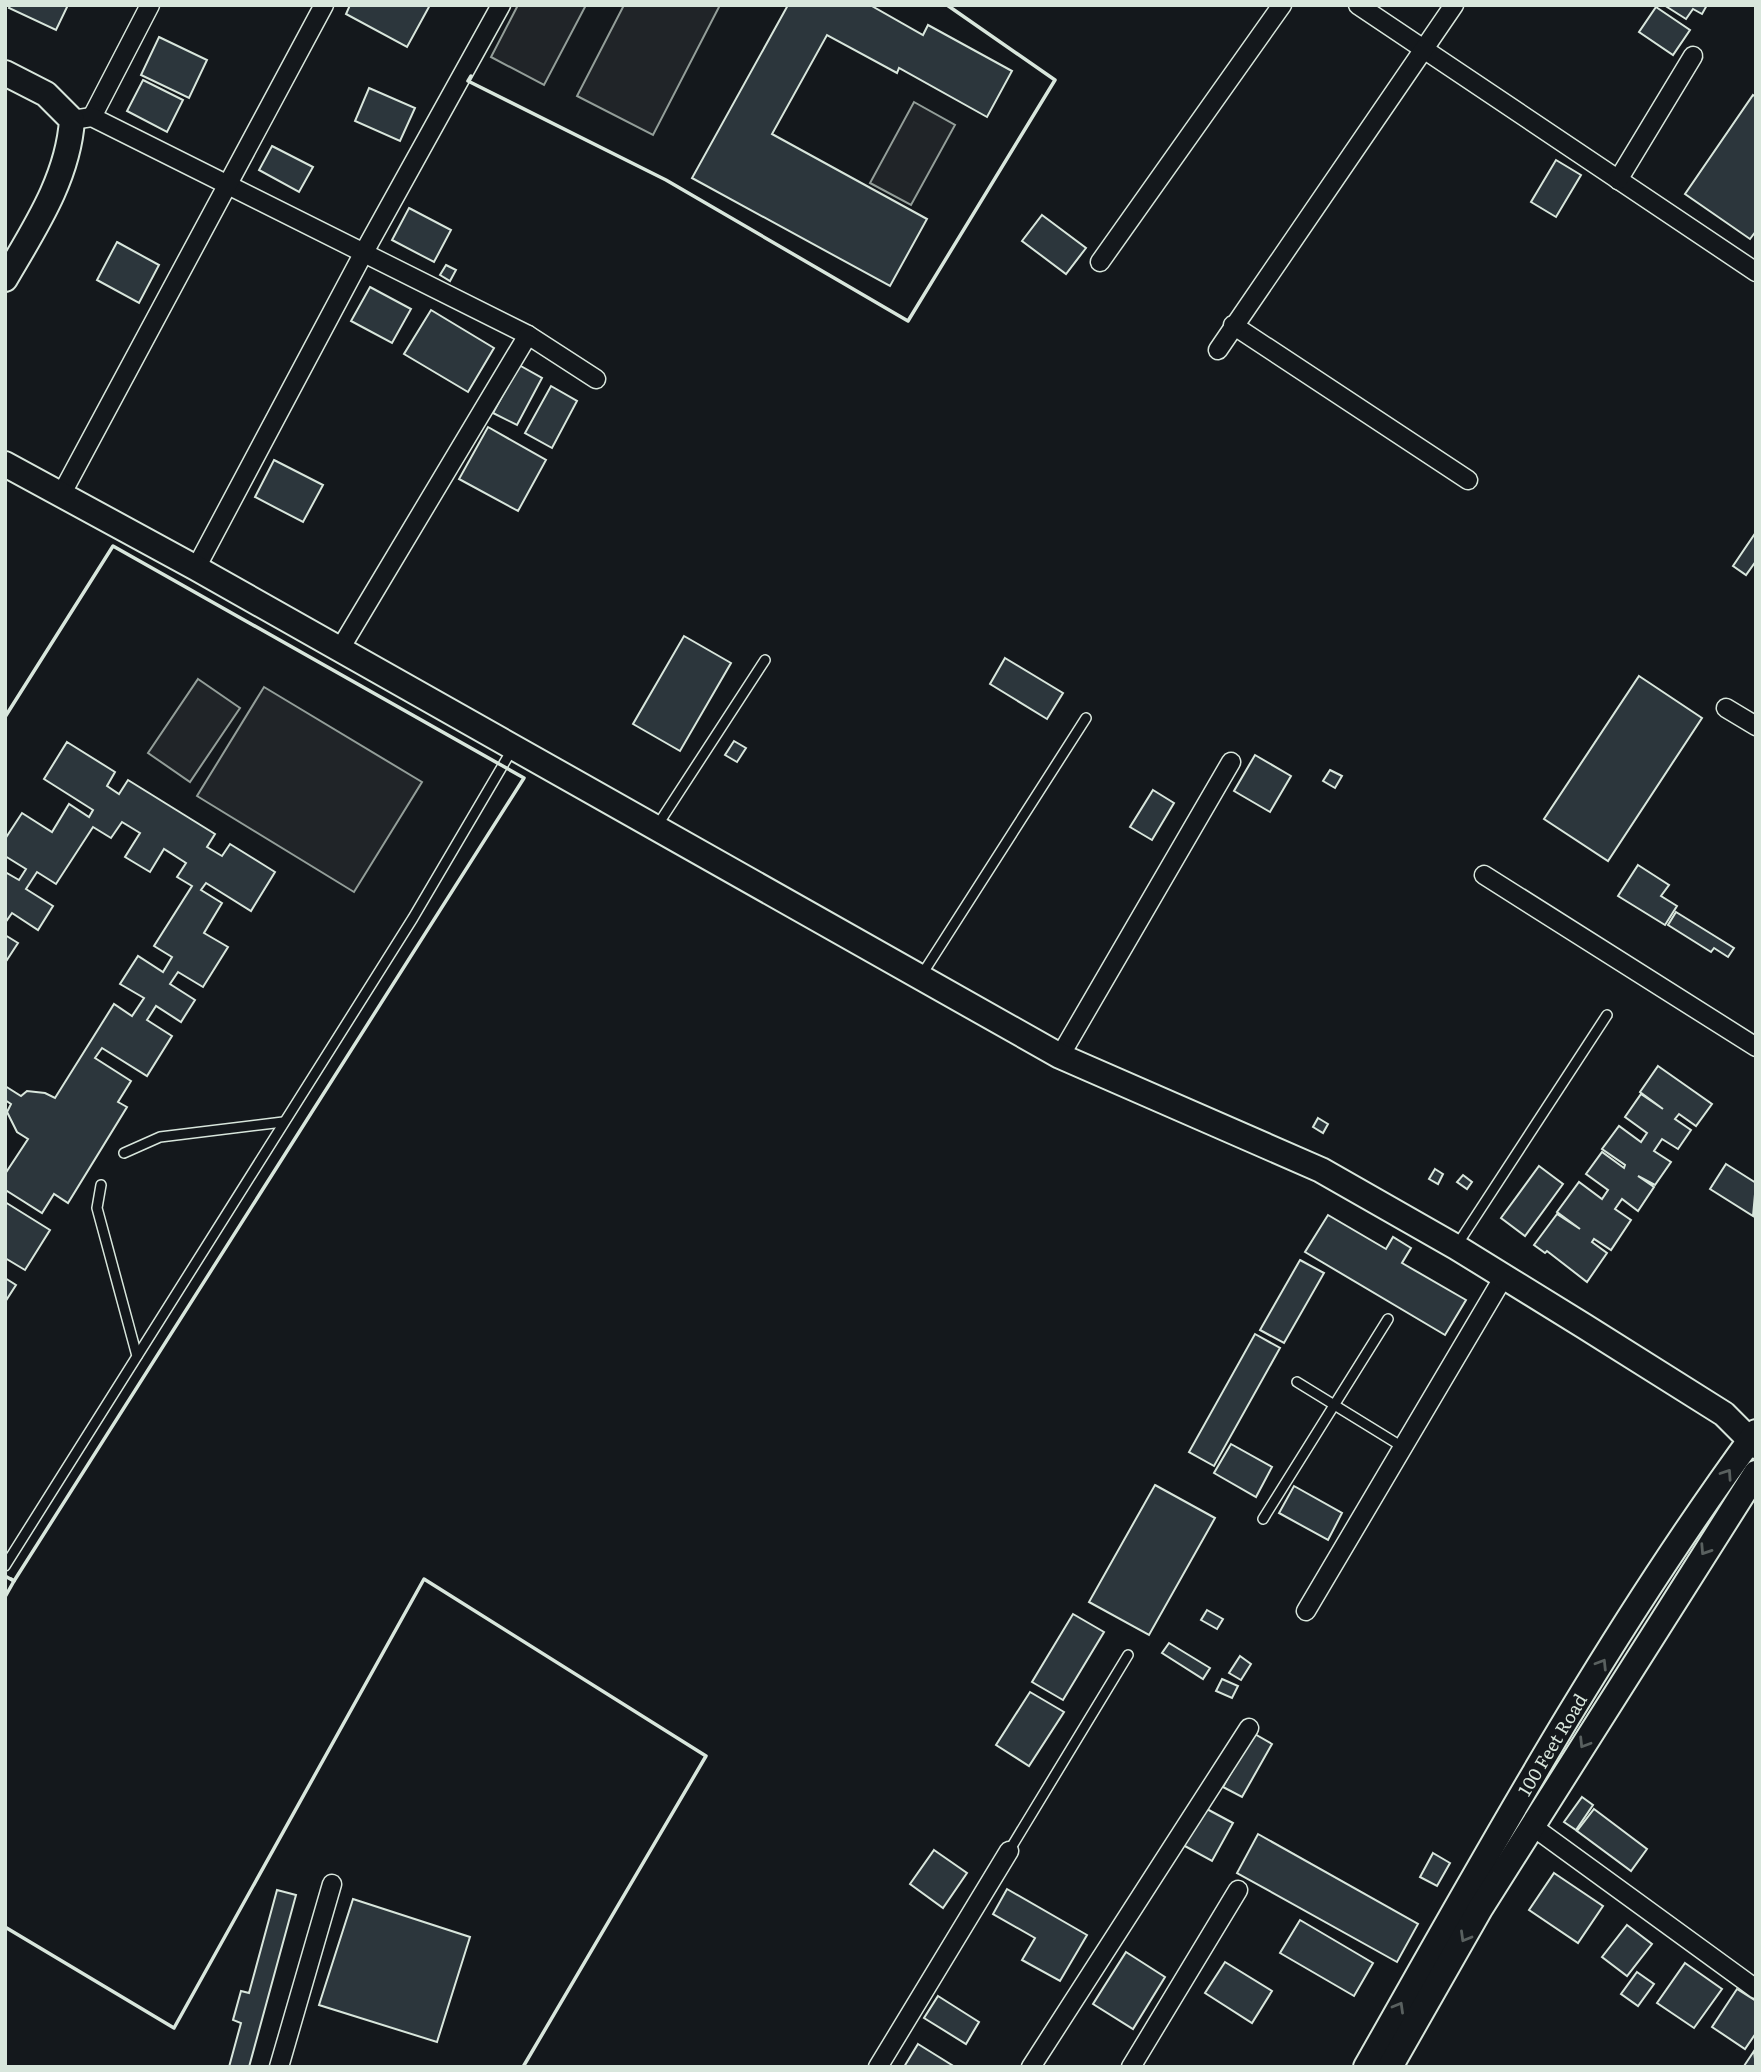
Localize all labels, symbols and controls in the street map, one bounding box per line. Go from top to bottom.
one-way arrow [1719,1469,1731,1482]
one-way arrow [1700,1543,1713,1556]
one-way arrow [1594,1658,1607,1671]
street label: 100 Feet Road [1511,1688,1593,1800]
one-way arrow [1580,1735,1593,1748]
one-way arrow [1460,1929,1473,1942]
one-way arrow [1391,2002,1404,2015]

